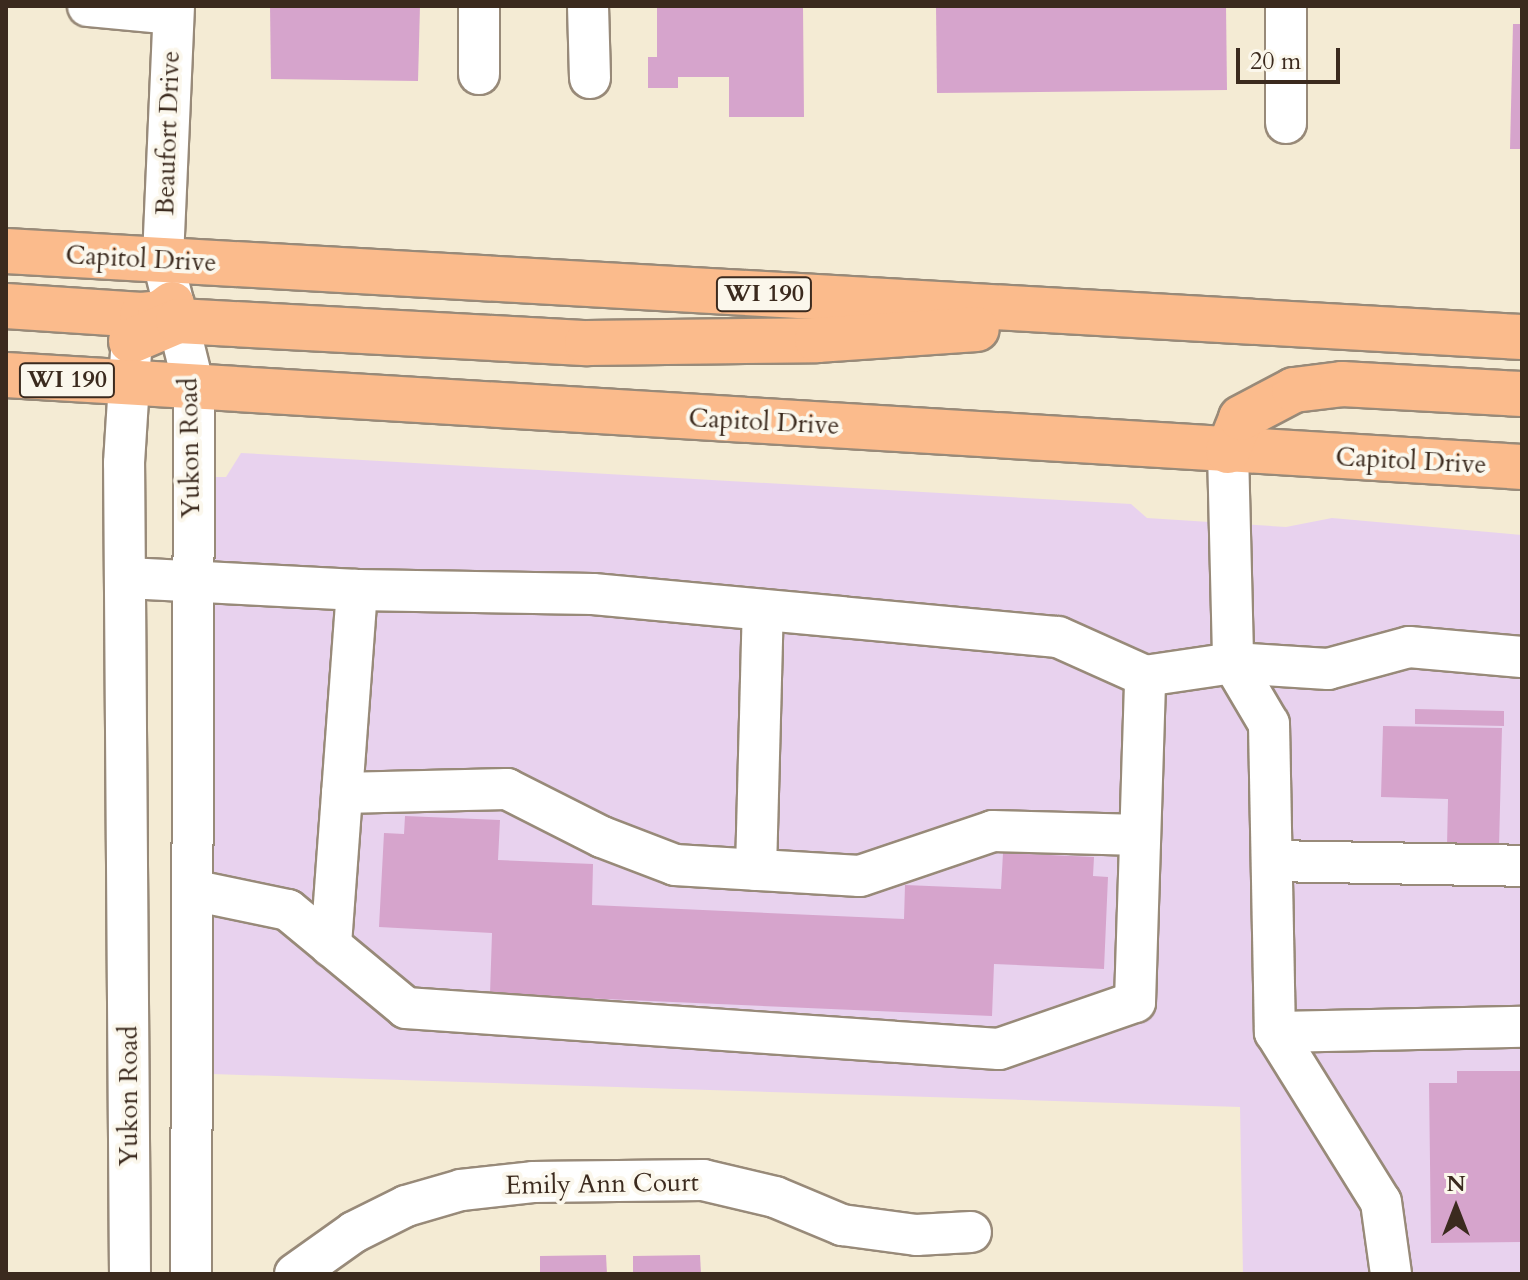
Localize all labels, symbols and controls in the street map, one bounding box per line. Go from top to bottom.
scale bar [1240,32,1344,82]
text: 20 m [1250,45,1301,78]
street label: Beaufort Drive [150,50,186,216]
street label: Capitol Drive [65,239,217,279]
road number: WI 190 [714,274,814,314]
road number: WI 190 [17,360,117,400]
street label: Yukon Road [173,377,207,519]
street label: Capitol Drive [688,402,840,442]
street label: Capitol Drive [1335,441,1487,481]
street label: Yukon Road [113,1026,145,1166]
street label: Emily Ann Court [505,1167,699,1201]
north arrow [1416,1168,1496,1248]
text: N [1446,1169,1466,1199]

